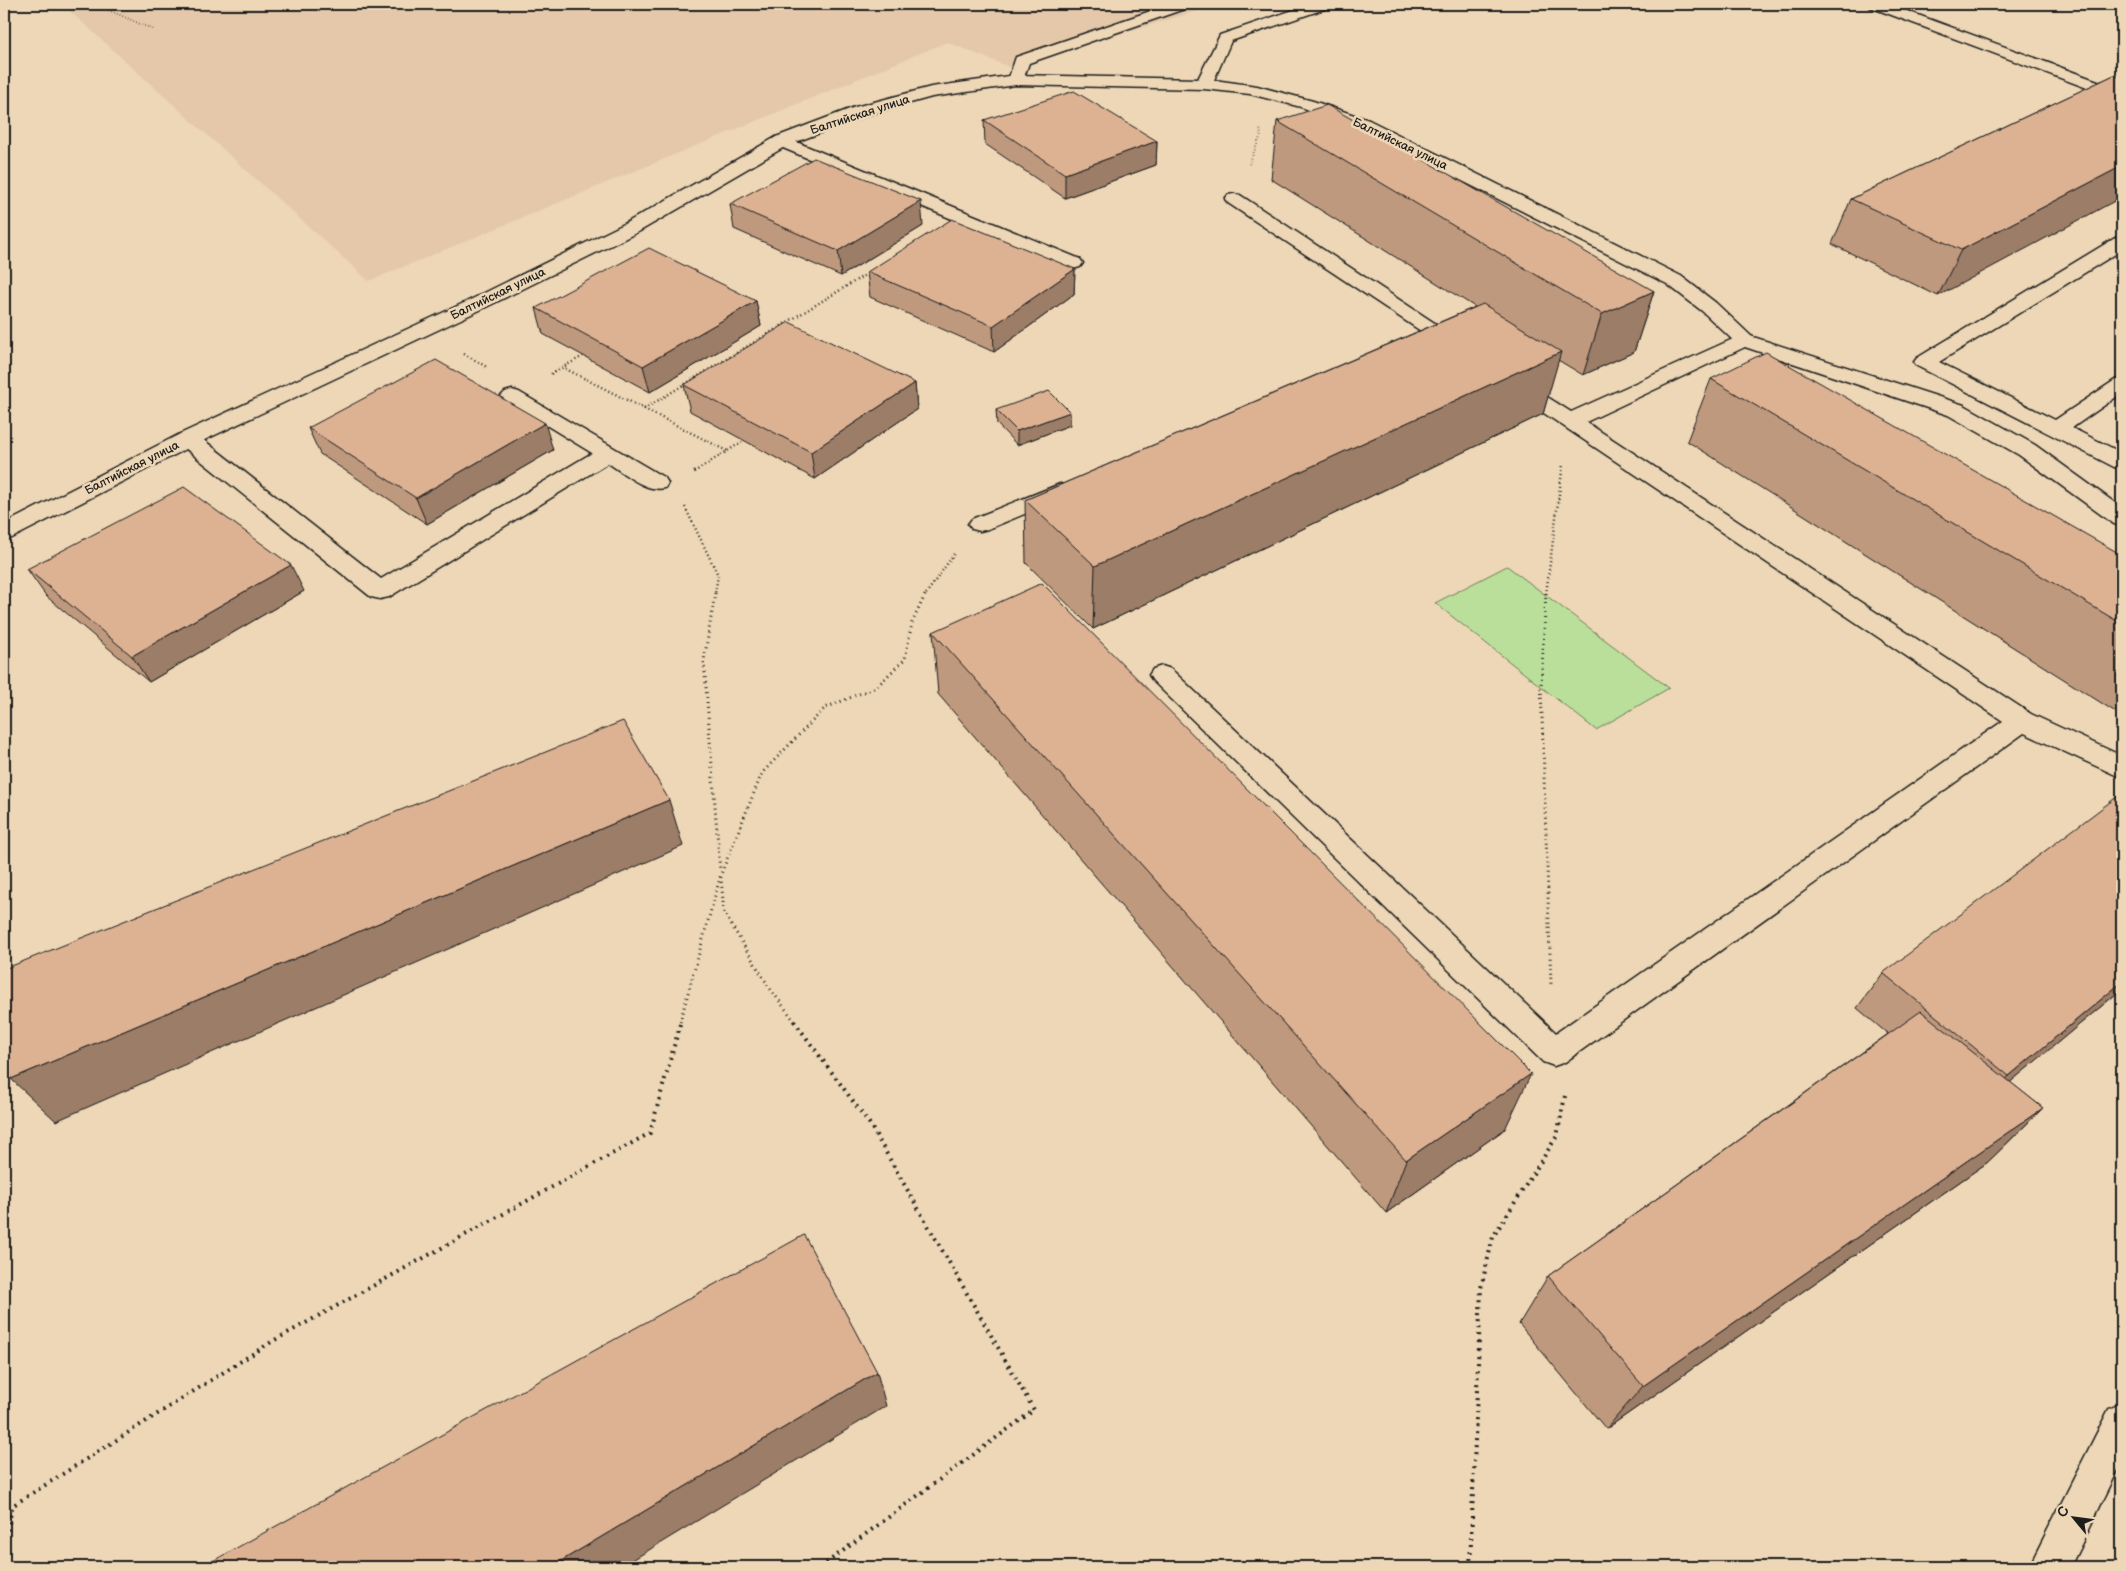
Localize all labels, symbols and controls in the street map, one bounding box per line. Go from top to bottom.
street label: Балтийская улица [808,92,912,138]
street label: Балтийская улица [1350,115,1450,173]
street label: Балтийская улица [448,265,548,323]
street label: Балтийская улица [82,438,182,498]
north arrow [2048,1494,2098,1544]
text: С [2053,1503,2073,1520]

